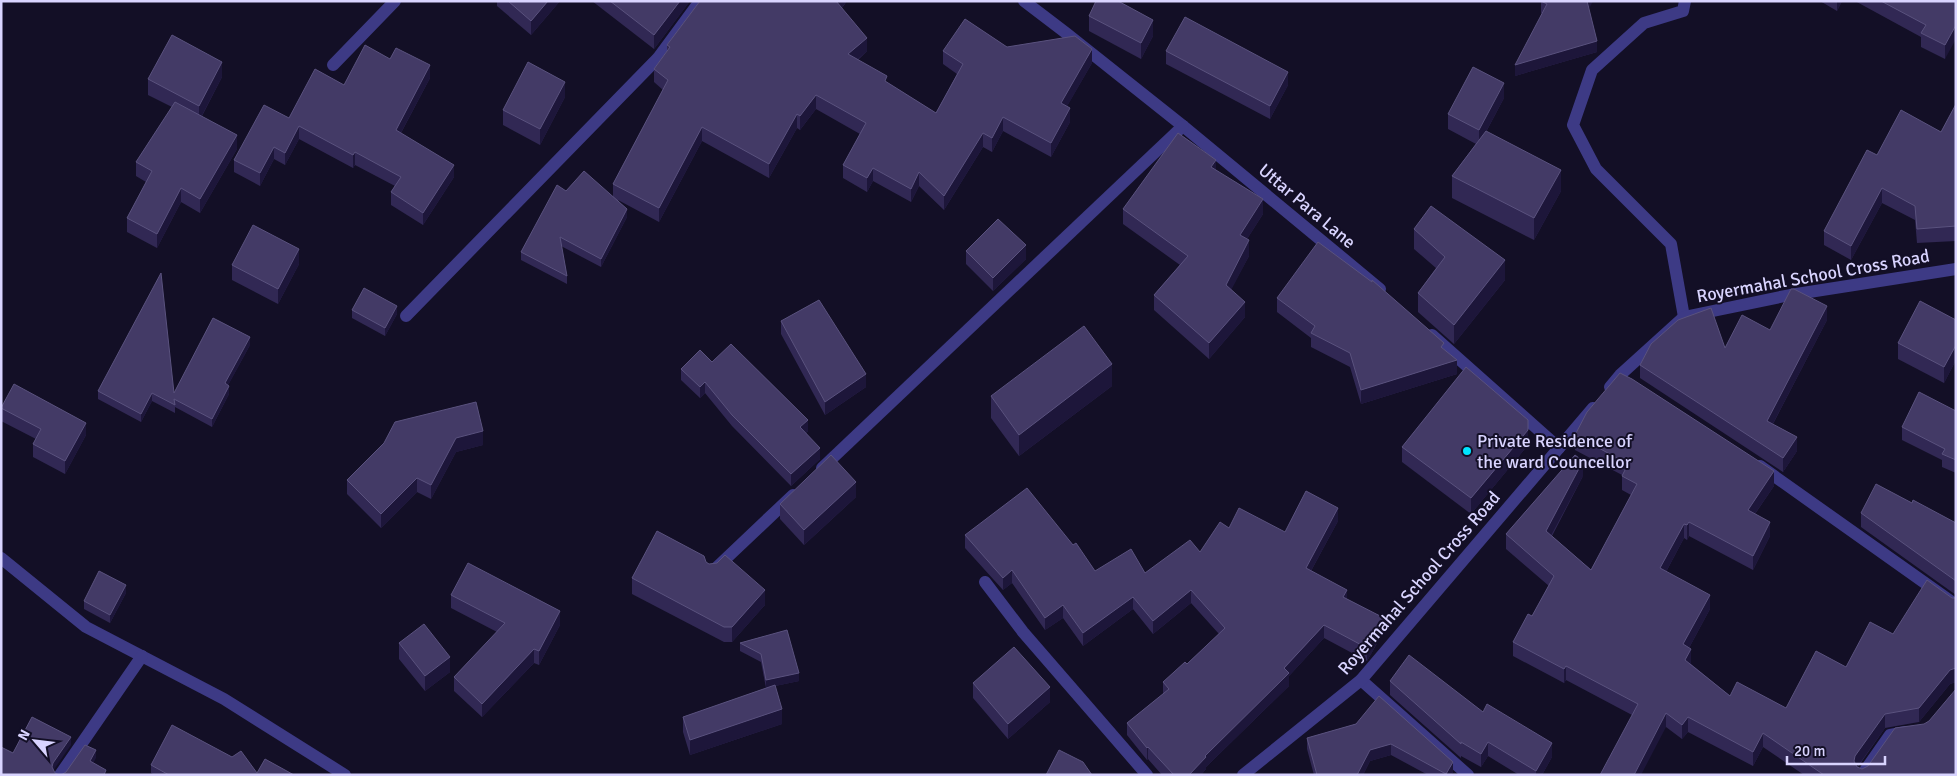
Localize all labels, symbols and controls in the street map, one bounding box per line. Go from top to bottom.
street label: Uttar Para Lane [1254,159,1360,253]
street label: Royermahal School Cross Road [1695,245,1931,307]
place label: Private Residence of the ward Councellor [1477,430,1633,473]
marker: Private Residence of the ward Councellor [1461,445,1473,457]
street label: Royermahal School Cross Road [1333,487,1505,679]
north arrow [10,716,60,766]
text: N [14,727,34,743]
scale bar [1787,734,1884,766]
text: 20 m [1794,742,1825,760]

